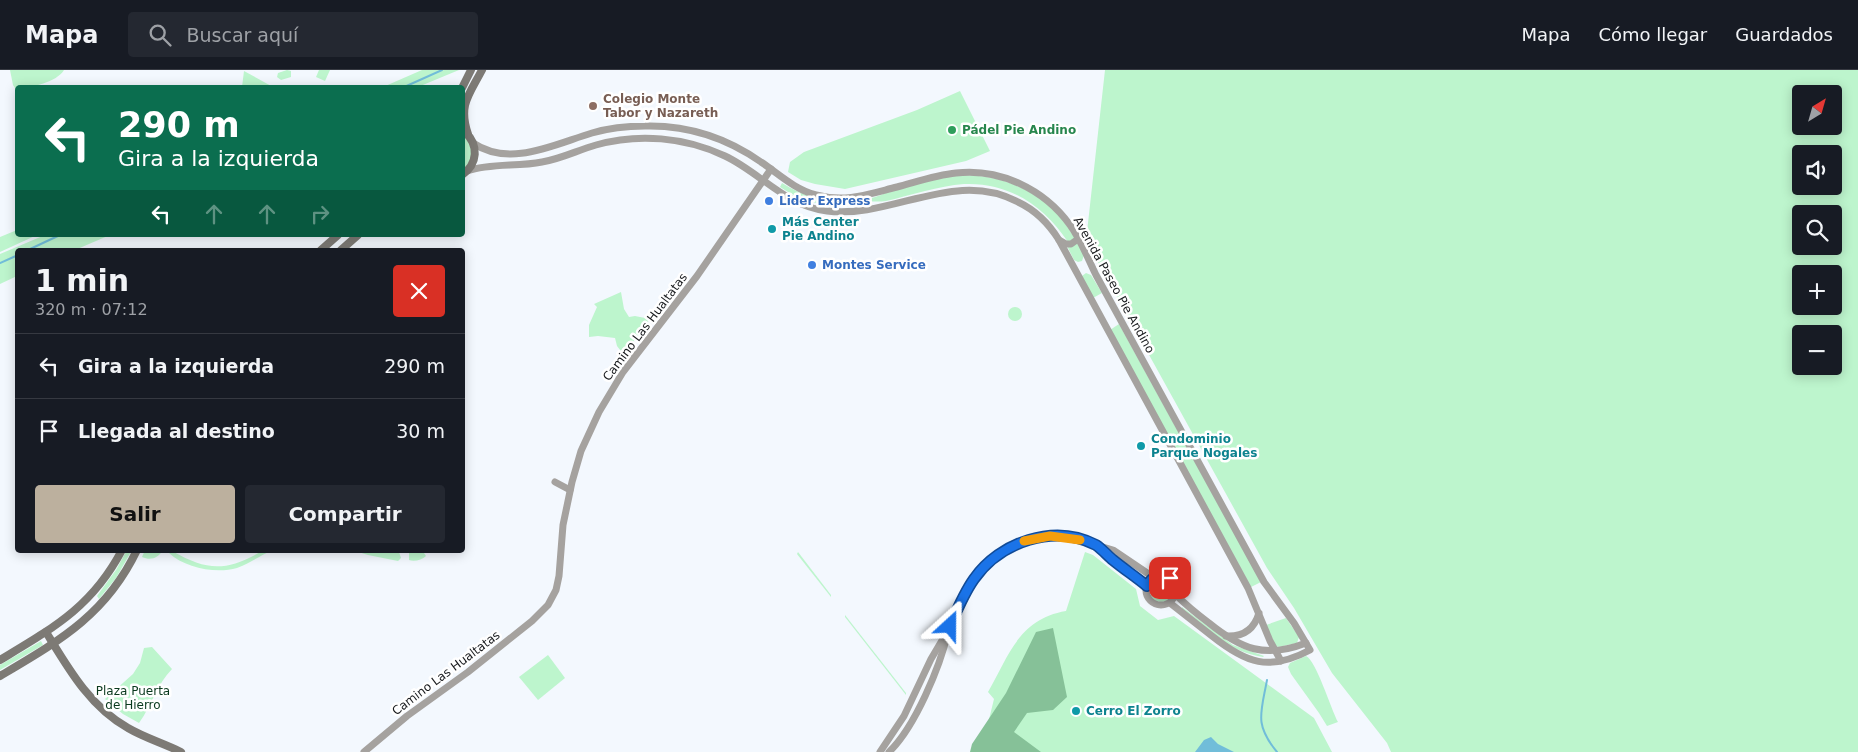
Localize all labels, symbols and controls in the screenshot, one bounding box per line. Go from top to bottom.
search box [128,12,478,57]
text: Mapa [25,21,98,49]
icon: search [146,21,174,49]
text: Buscar aquí [186,24,298,46]
text: Mapa [1521,24,1570,45]
text: Cómo llegar [1598,24,1707,45]
text: Guardados [1735,24,1833,45]
north arrow [1792,85,1842,135]
map controls [1792,85,1842,375]
place label: Colegio Monte Tabor y Nazareth [603,92,718,120]
marker: Colegio Monte Tabor y Nazareth [587,100,599,112]
icon: left [35,105,100,170]
text: 290 m [118,105,240,145]
place label: Pádel Pie Andino [962,123,1076,137]
marker: Pádel Pie Andino [946,124,958,136]
button: sound [1792,145,1842,195]
text: Gira a la izquierda [118,146,319,171]
place label: Lider Express [779,194,870,208]
marker: Lider Express [763,195,775,207]
icon: left [147,200,175,228]
icon: ahead [200,200,228,228]
icon: ahead [253,200,281,228]
icon: right [306,200,334,228]
button: search [1792,205,1842,255]
street label: Avenida Paseo Pie Andino [1071,214,1157,356]
place label: Más Center Pie Andino [782,215,859,243]
marker: Más Center Pie Andino [766,223,778,235]
place label: Montes Service [822,258,926,272]
marker: Montes Service [806,259,818,271]
text: 1 min [35,263,129,298]
button: close [393,265,445,317]
button: + [1792,265,1842,315]
street label: Camino Las Hualtatas [600,270,690,384]
text: 320 m · 07:12 [35,300,148,319]
button: − [1792,325,1842,375]
icon: left [35,352,63,380]
text: Gira a la izquierda [78,355,274,377]
text: 290 m [384,355,445,377]
icon: arrive [35,417,63,445]
text: Llegada al destino [78,420,275,442]
text: 30 m [396,420,445,442]
place label: Condominio Parque Nogales [1151,432,1257,460]
marker: Condominio Parque Nogales [1135,440,1147,452]
button: Salir [35,485,235,543]
button: Compartir [245,485,445,543]
pin [1149,557,1191,599]
icon: arrive [1156,564,1184,592]
position arrow [923,599,975,651]
street label: Camino Las Hualtatas [389,628,503,718]
park label: Plaza Puerta de Hierro [96,684,170,712]
place label: Cerro El Zorro [1086,704,1181,718]
marker: Cerro El Zorro [1070,705,1082,717]

